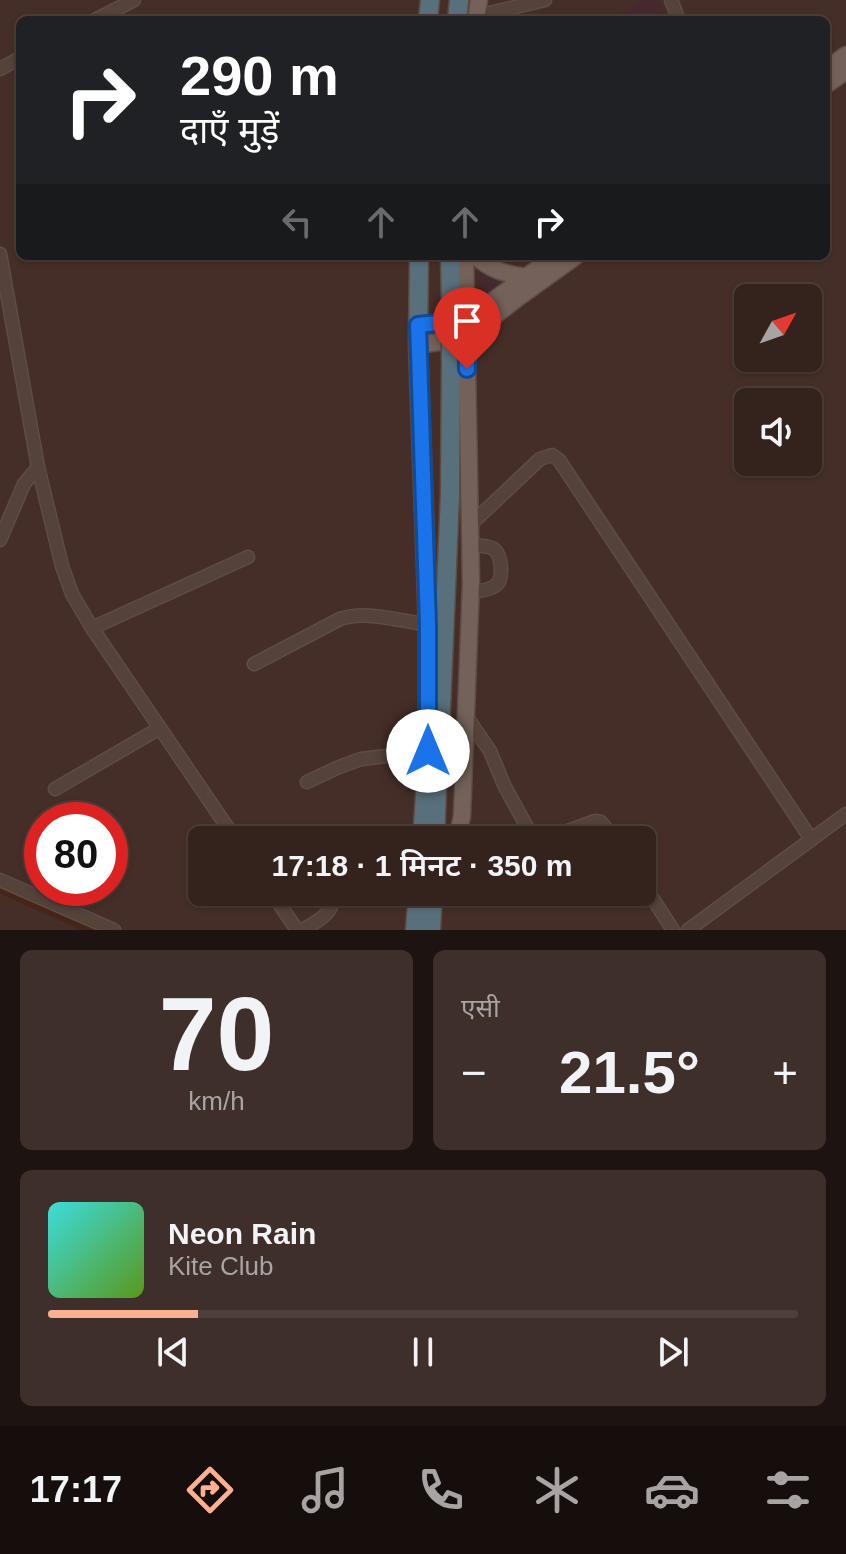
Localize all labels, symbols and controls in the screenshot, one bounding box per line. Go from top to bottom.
text: 290 m [180,44,339,107]
icon: right [48,48,152,152]
text: दाएँ मुड़ें [180,110,279,151]
icon: left [275,200,319,244]
icon: ahead [359,200,403,244]
icon: ahead [443,200,487,244]
icon: right [527,200,571,244]
north arrow [734,284,822,372]
map controls [734,284,822,476]
pin [433,287,501,369]
icon: arrive [445,299,489,343]
button: sound [734,388,822,476]
position arrow [386,709,470,793]
speed limit sign: 80 [24,802,128,906]
text: 17:18 · 1 मिनट · 350 m [271,849,573,882]
text: 70 [159,976,274,1092]
text: एसी [461,993,500,1023]
text: 21.5° [559,1039,700,1106]
text: − [461,1048,487,1097]
text: + [772,1048,798,1097]
text: km/h [188,1086,245,1116]
text: Neon Rain [168,1217,316,1250]
text: Kite Club [168,1251,274,1281]
icon: previous [151,1330,195,1374]
icon: pause [401,1330,445,1374]
icon: next [651,1330,695,1374]
icon: directions [182,1462,238,1518]
icon: music [297,1462,353,1518]
icon: phone [413,1462,469,1518]
icon: climate [529,1462,585,1518]
icon: car [644,1462,700,1518]
icon: filters [760,1462,816,1518]
text: 17:17 [30,1469,122,1510]

